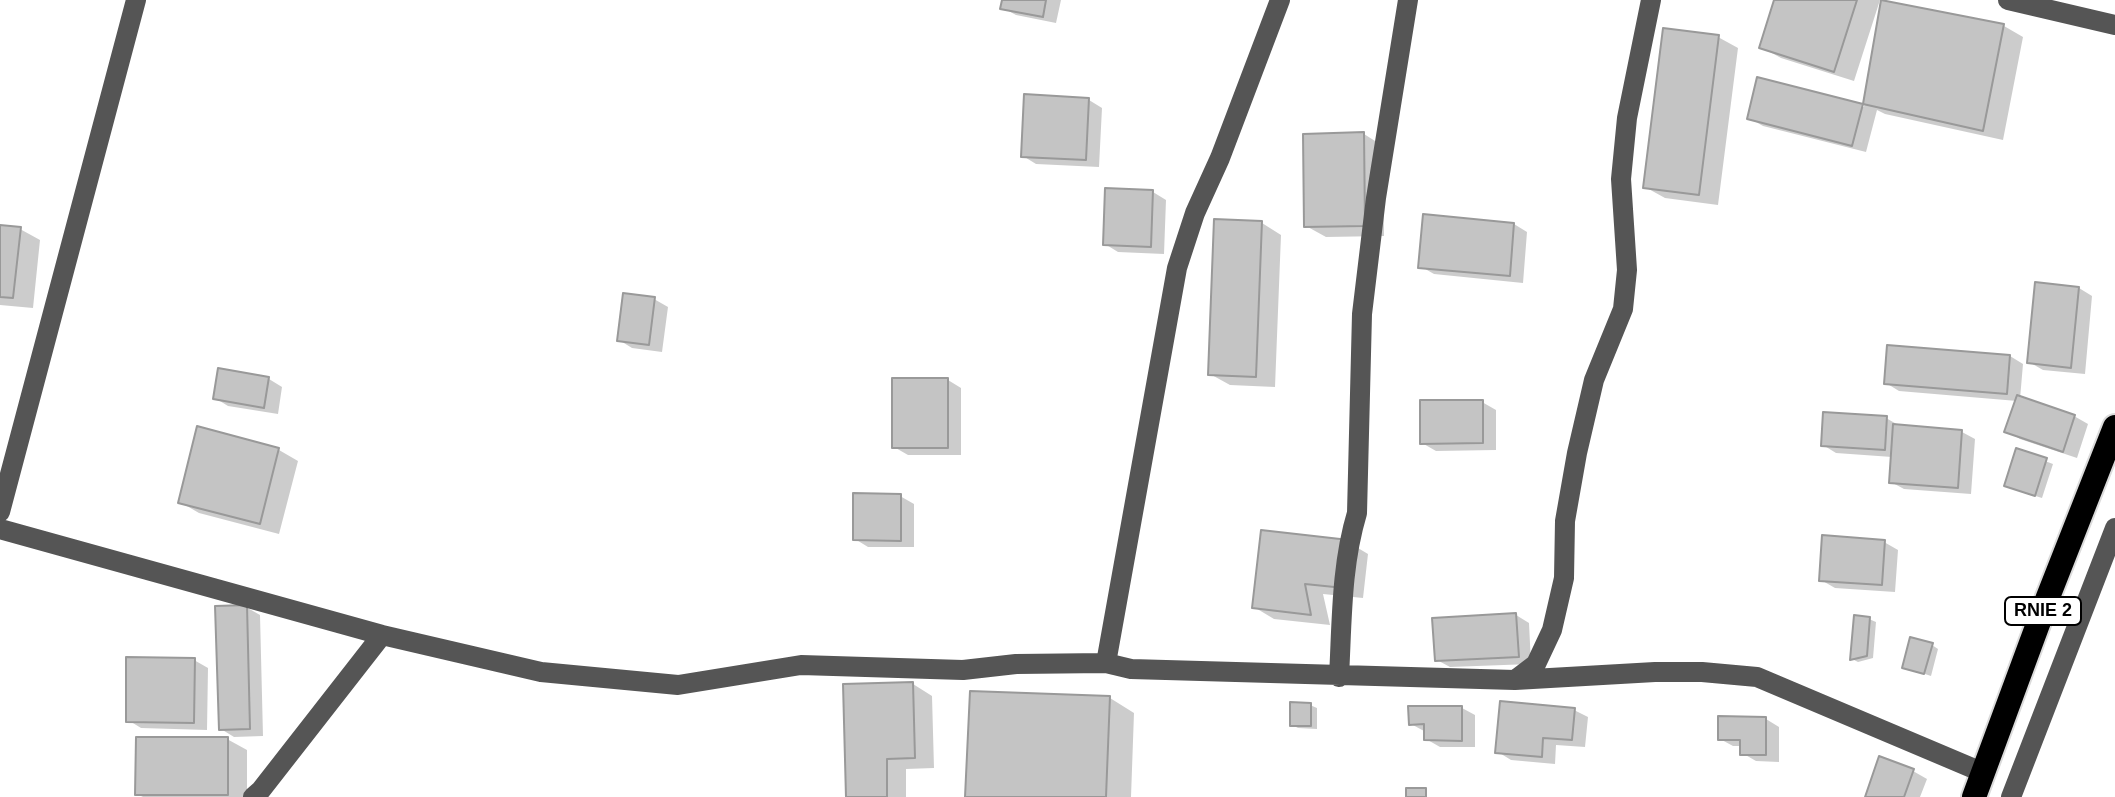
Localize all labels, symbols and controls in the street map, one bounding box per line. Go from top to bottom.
road number: RNIE 2 [2005,597,2081,625]

